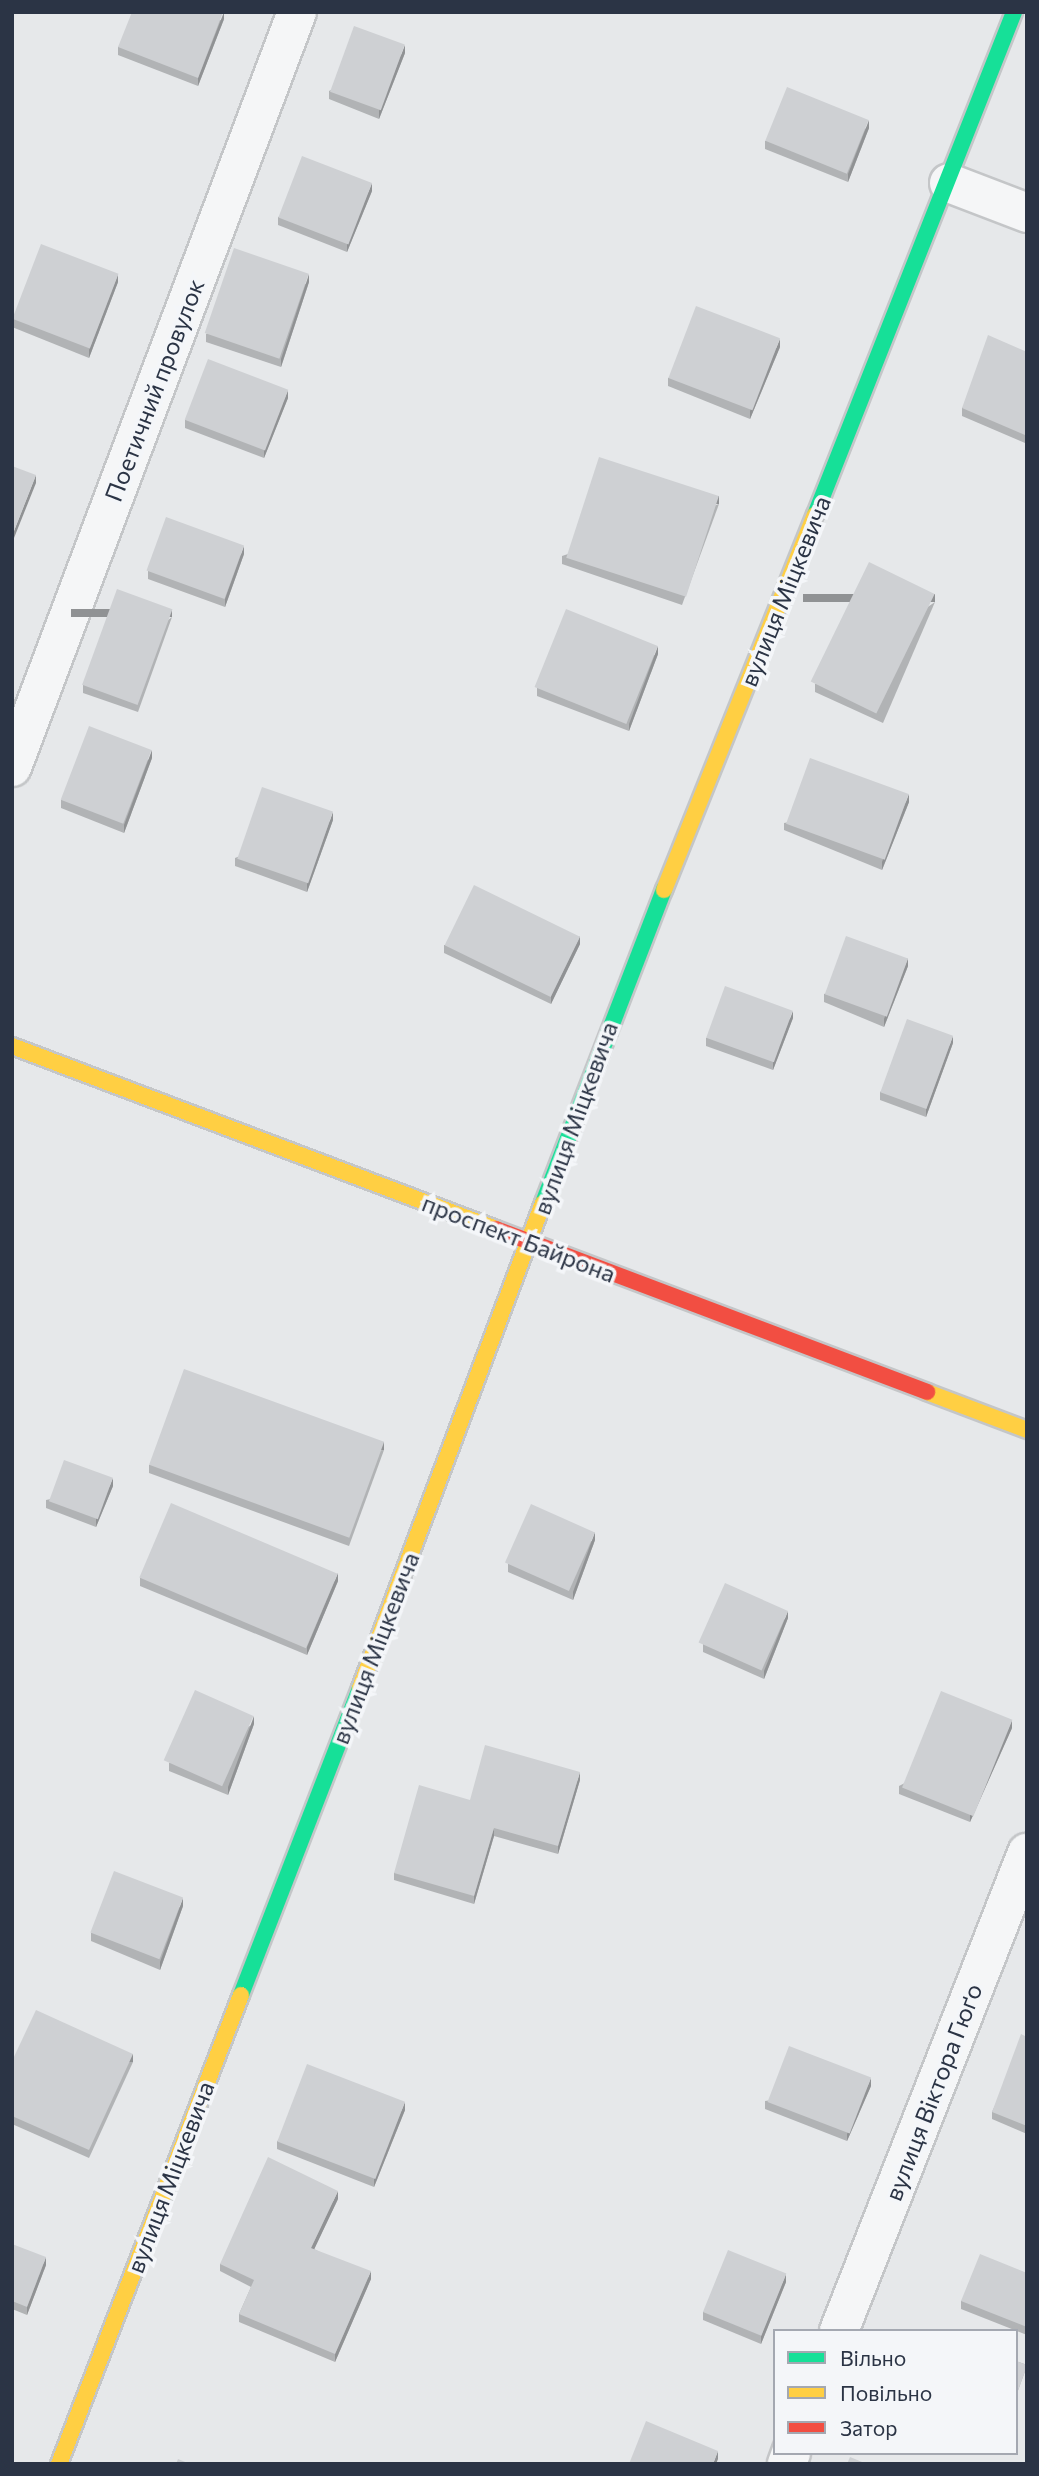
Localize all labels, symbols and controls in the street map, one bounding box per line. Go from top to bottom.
street label: Поетичний провулок [98,275,210,505]
street label: вулиця Міцкевича [734,492,836,690]
street label: вулиця Міцкевича [527,1018,623,1218]
street label: проспект Байрона [418,1188,620,1288]
street label: вулиця Міцкевича [325,1548,425,1748]
street label: вулиця Віктора Гюґо [878,1979,988,2205]
street label: вулиця Міцкевича [120,2077,220,2277]
legend [773,2329,1018,2455]
text: Вільно [840,2345,906,2370]
text: Повільно [840,2380,932,2405]
text: Затор [840,2415,897,2440]

